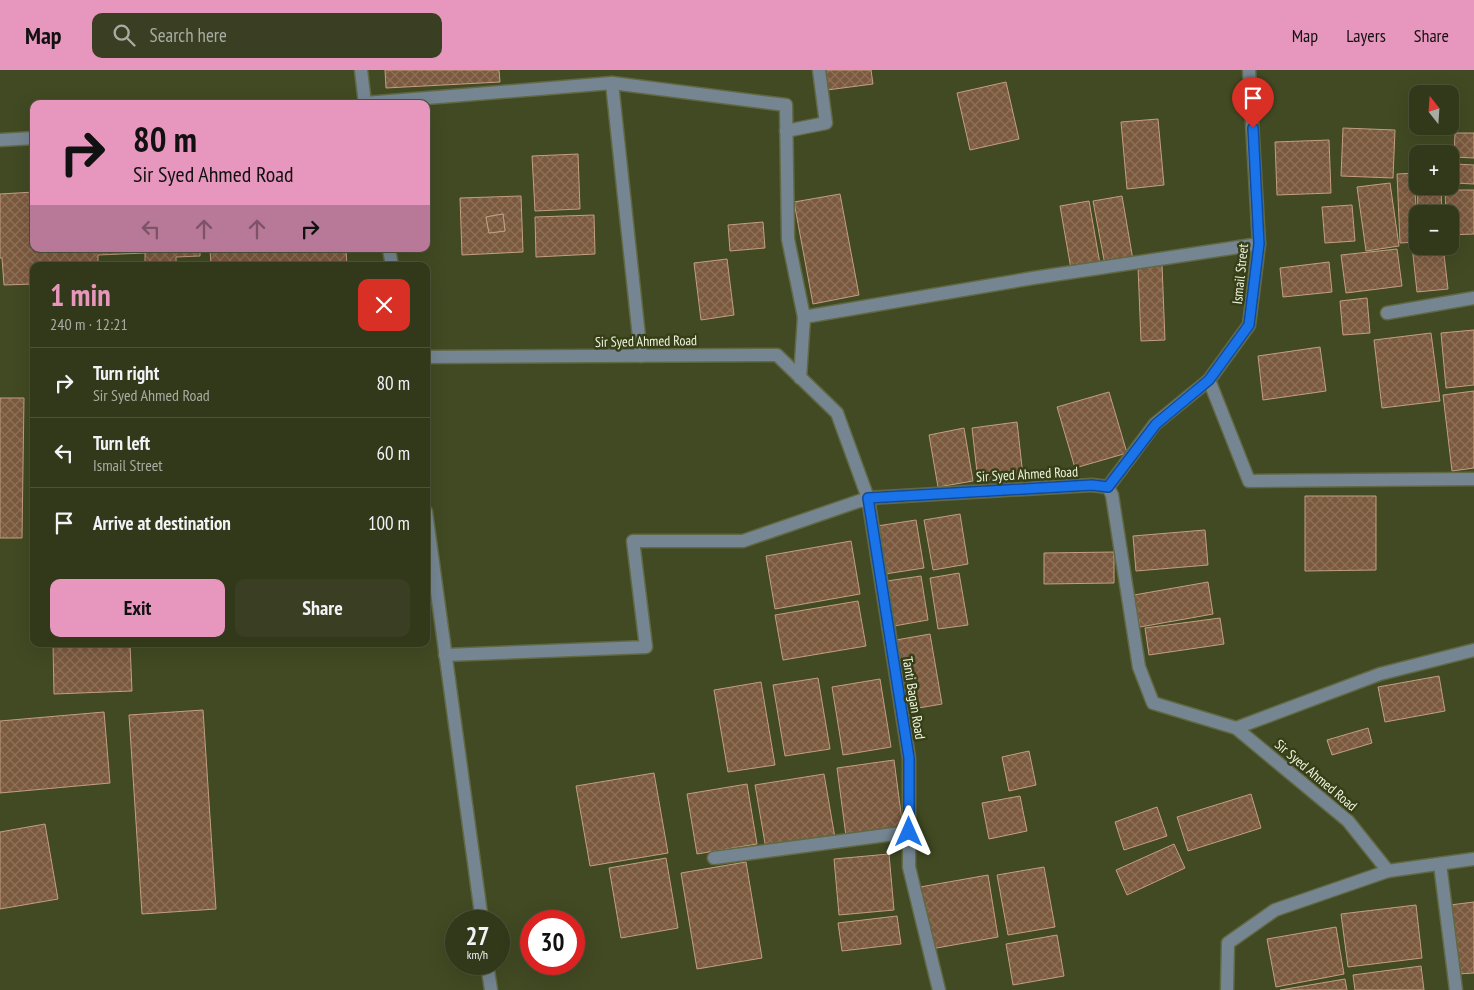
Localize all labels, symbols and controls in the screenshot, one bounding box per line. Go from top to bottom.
search box [92,13,442,58]
text: Map [25,20,62,51]
icon: search [110,21,138,49]
text: Search here [150,23,227,47]
text: Map [1292,24,1318,47]
text: Layers [1346,24,1386,47]
text: Share [1414,24,1449,47]
pin [1232,77,1274,128]
icon: arrive [1239,84,1267,112]
north arrow [1409,85,1459,135]
map controls [1409,85,1459,255]
text: 80 m [133,116,197,162]
icon: right [50,120,115,185]
button: + [1409,145,1459,195]
text: Sir Syed Ahmed Road [133,160,293,188]
button: − [1409,205,1459,255]
icon: left [137,215,165,243]
icon: ahead [190,215,218,243]
icon: ahead [243,215,271,243]
icon: right [296,215,324,243]
street label: Ismail Street [1228,243,1252,305]
text: 1 min [50,275,111,314]
button: close [358,279,410,331]
text: 240 m · 12:21 [50,314,128,334]
street label: Sir Syed Ahmed Road [595,331,697,351]
text: Turn right [93,361,159,385]
icon: right [50,369,78,397]
text: 80 m [377,371,410,395]
text: Sir Syed Ahmed Road [93,385,210,405]
text: Turn left [93,431,150,455]
icon: left [50,439,78,467]
text: 60 m [377,441,410,465]
text: Ismail Street [93,455,163,475]
street label: Sir Syed Ahmed Road [976,462,1078,486]
icon: arrive [50,509,78,537]
text: Arrive at destination [93,511,231,535]
text: 100 m [368,511,410,535]
button: Exit [50,579,225,637]
button: Share [235,579,410,637]
street label: Tanti Bagan Road [899,655,929,741]
street label: Sir Syed Ahmed Road [1271,735,1361,815]
position arrow [882,805,934,857]
speed limit sign: 30 [520,910,585,975]
text: 27 [466,920,489,952]
text: km/h [467,947,488,962]

